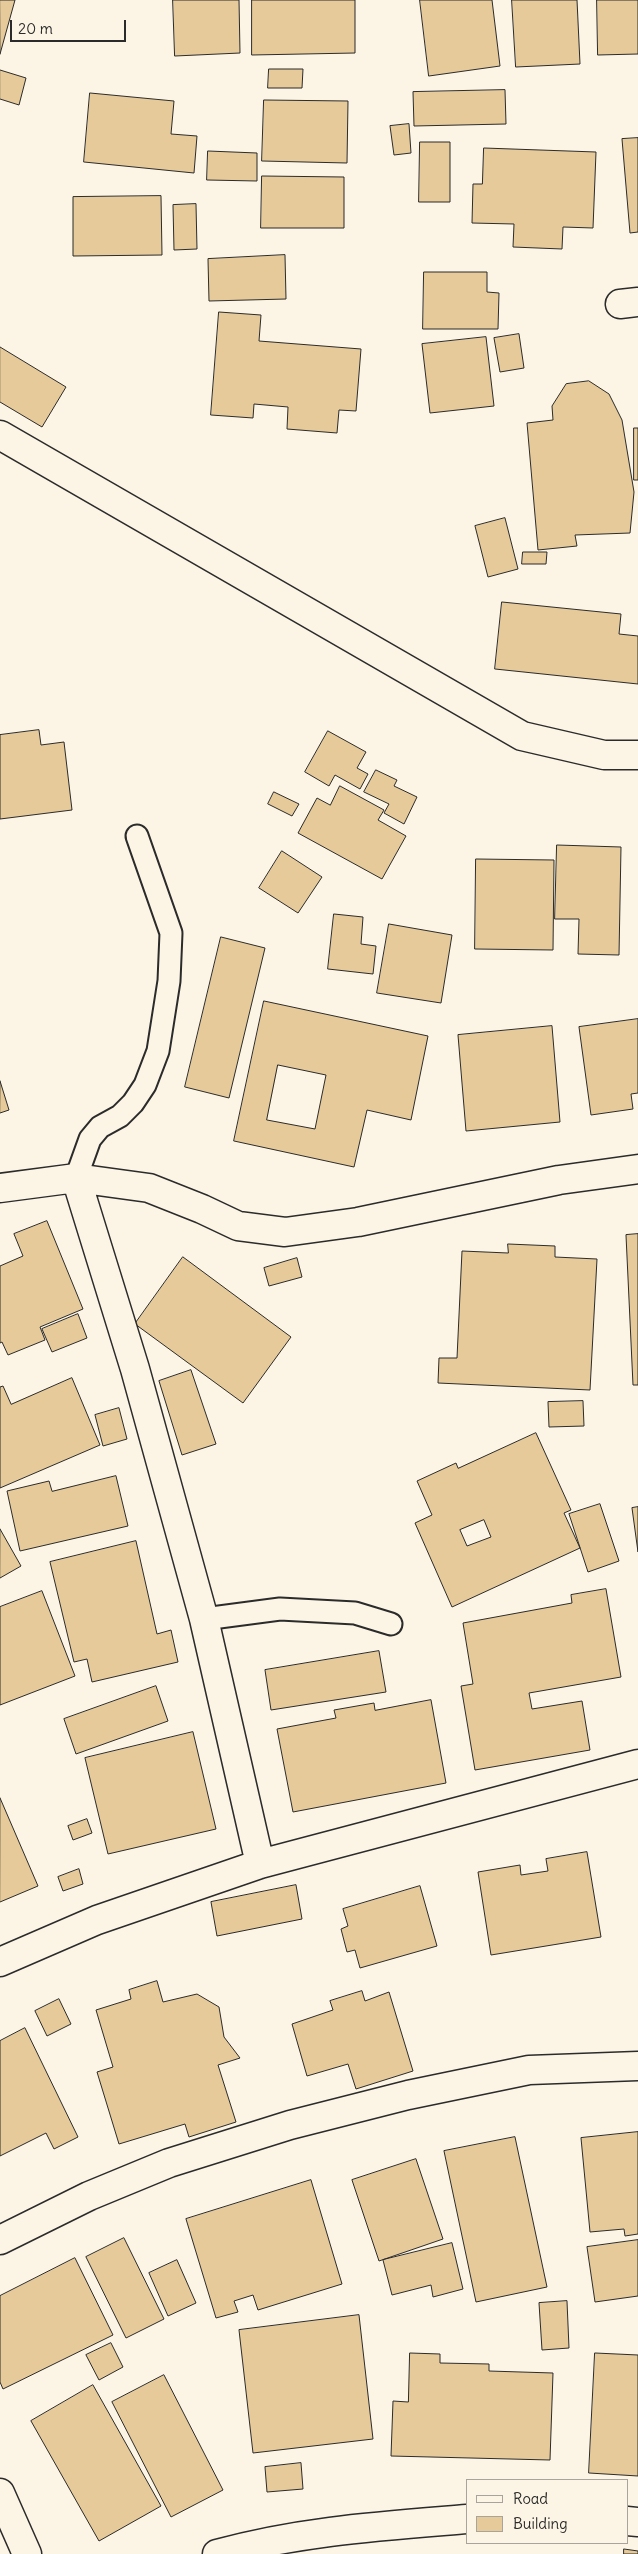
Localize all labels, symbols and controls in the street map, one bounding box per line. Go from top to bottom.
scale bar [12,10,129,42]
text: 20 m [18,19,53,38]
legend [466,2479,628,2544]
text: Road [513,2489,548,2508]
text: Building [513,2514,568,2533]

